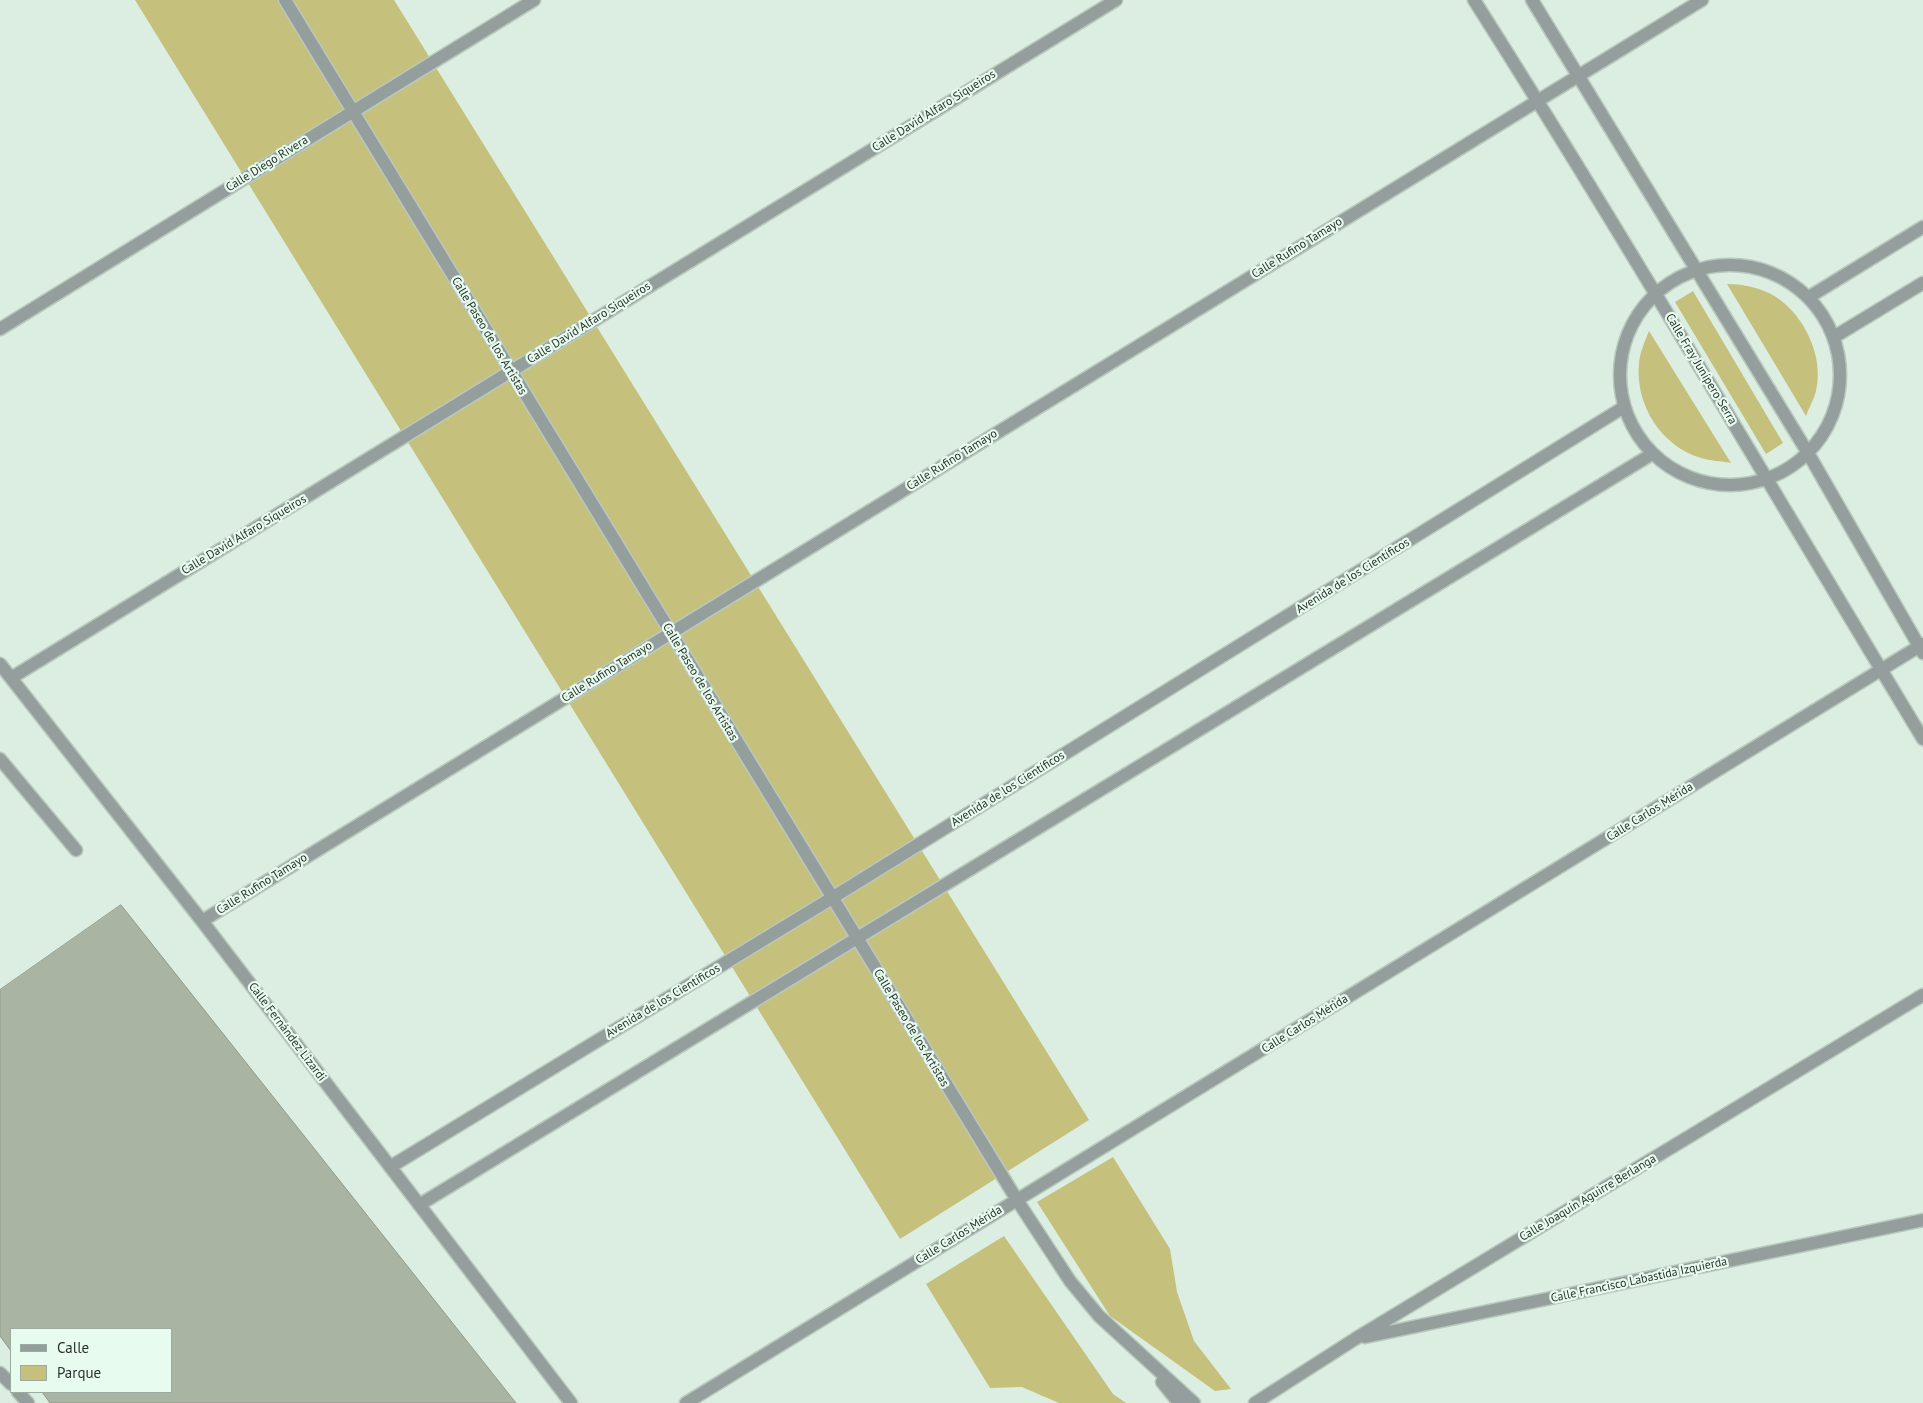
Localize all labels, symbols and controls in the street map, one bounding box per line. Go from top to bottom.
street label: Calle David Alfaro Siqueiros [870,67,998,155]
street label: Calle Diego Rivera [223,133,311,195]
street label: Calle Rufino Tamayo [1249,214,1345,282]
street label: Calle Paseo de los Artistas [448,275,530,397]
street label: Calle David Alfaro Siqueiros [525,279,653,367]
street label: Calle Fray Junípero Serra [1662,311,1740,427]
street label: Calle Rufino Tamayo [904,426,1000,494]
street label: Calle David Alfaro Siqueiros [179,492,309,578]
street label: Avenida de los Científicos [1294,535,1412,617]
street label: Calle Paseo de los Artistas [659,621,741,743]
street label: Calle Rufino Tamayo [559,638,655,706]
street label: Avenida de los Científicos [949,748,1067,830]
street label: Calle Carlos Mérida [1604,780,1696,844]
street label: Calle Rufino Tamayo [214,850,310,918]
street label: Avenida de los Científicos [603,961,723,1041]
street label: Calle Paseo de los Artistas [870,967,952,1089]
street label: Calle Fernández Lizardi [245,980,329,1084]
street label: Calle Carlos Mérida [1259,992,1351,1056]
street label: Calle Joaquín Aguirre Berlanga [1517,1151,1659,1245]
street label: Calle Carlos Mérida [913,1203,1005,1267]
street label: Calle Francisco Labastida Izquierda [1550,1254,1728,1306]
legend [10,1328,172,1393]
text: Calle [57,1338,89,1357]
text: Parque [57,1363,101,1382]

